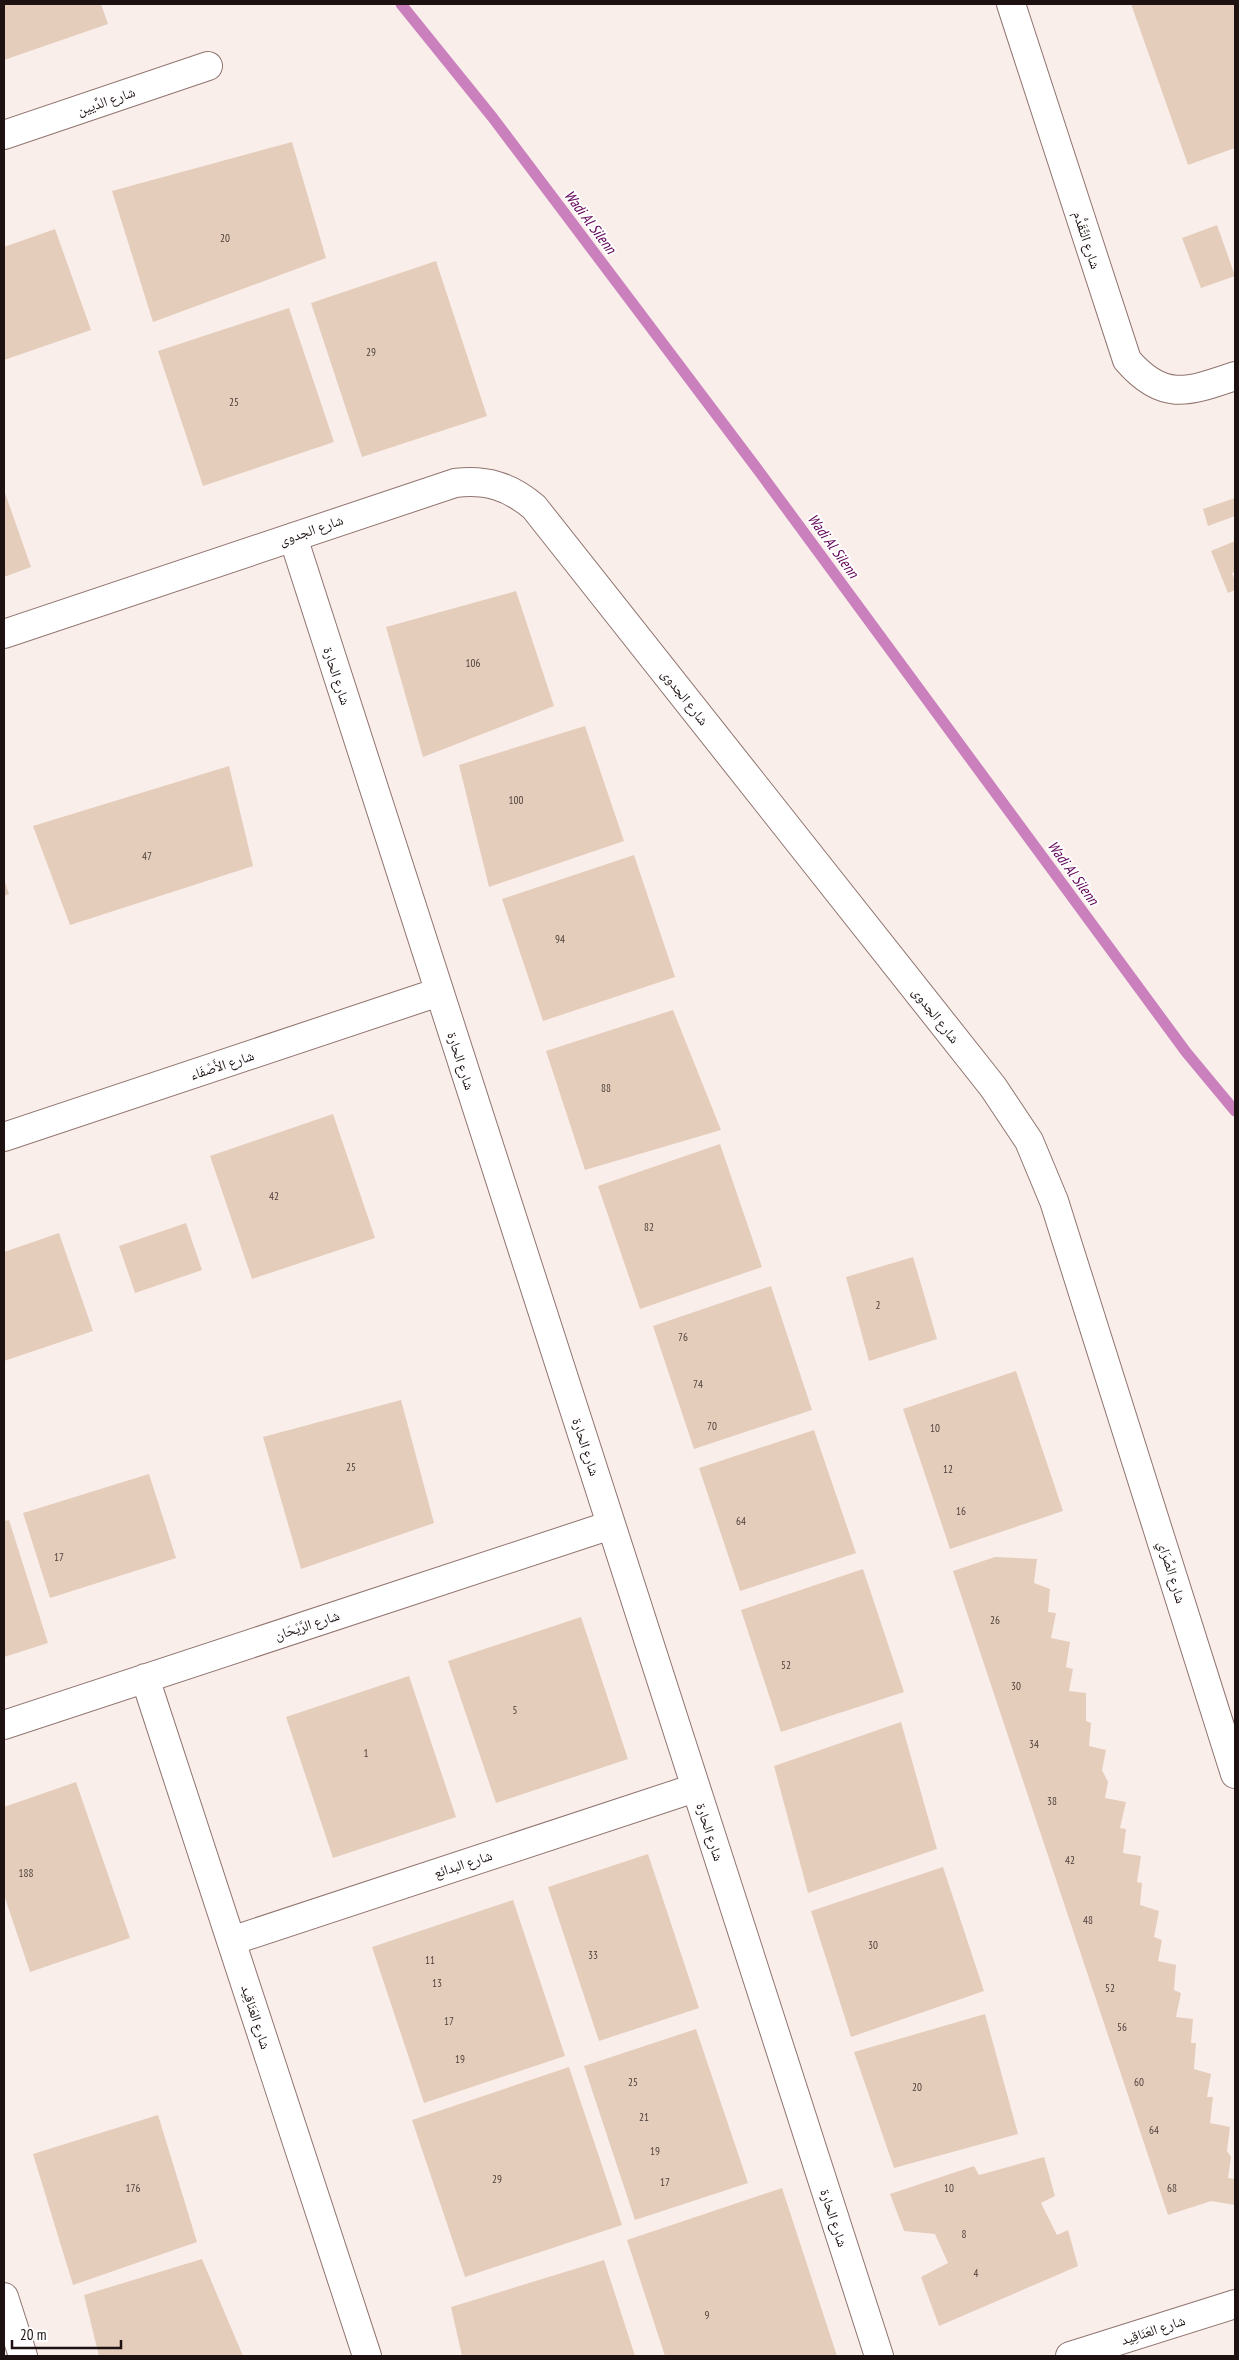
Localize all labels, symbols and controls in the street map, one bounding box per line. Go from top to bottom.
street label: شارع الدِّيين [74,83,138,120]
water label: Wadi Al Silenn [560,186,621,258]
street label: شارع التَّقَدُّم [1068,209,1105,272]
house number: 20 [220,231,230,245]
house number: 29 [366,345,376,359]
house number: 25 [229,395,239,409]
water label: Wadi Al Silenn [804,510,864,583]
street label: شارع الجدوى [276,511,346,550]
street label: شارع الحارة [318,645,355,708]
house number: 106 [466,656,480,670]
street label: شارع الجدوى [656,665,713,730]
house number: 100 [509,793,523,807]
water label: Wadi Al Silenn [1044,837,1104,910]
house number: 47 [142,849,152,863]
house number: 94 [555,932,565,946]
street label: شارع الجدوى [907,983,964,1048]
street label: شارع الحارة [442,1030,479,1093]
street label: شارع الأَصْفَاء [188,1046,257,1085]
house number: 88 [601,1081,611,1095]
house number: 42 [269,1189,279,1203]
house number: 82 [644,1220,654,1234]
house number: 2 [876,1298,881,1312]
house number: 76 [678,1330,688,1344]
house number: 74 [693,1377,703,1391]
street label: شارع الحارة [567,1416,604,1479]
house number: 70 [707,1419,717,1433]
house number: 10 [930,1421,940,1435]
house number: 25 [346,1460,356,1474]
house number: 12 [943,1462,953,1476]
house number: 16 [956,1504,966,1518]
house number: 64 [736,1514,746,1528]
street label: شارع الصِّرَاي [1152,1539,1190,1606]
house number: 17 [54,1550,64,1564]
street label: شارع الرَّيْحَان [272,1606,342,1645]
house number: 26 [990,1613,1000,1627]
house number: 52 [781,1658,791,1672]
house number: 30 [1011,1679,1021,1693]
house number: 5 [513,1703,518,1717]
house number: 34 [1029,1737,1039,1751]
house number: 1 [364,1746,369,1760]
house number: 38 [1047,1794,1057,1808]
street label: شارع الحارة [691,1801,728,1864]
street label: شارع البدائع [431,1846,495,1883]
house number: 42 [1065,1853,1075,1867]
house number: 188 [19,1866,33,1880]
house number: 48 [1083,1913,1093,1927]
house number: 30 [868,1938,878,1952]
house number: 33 [588,1948,598,1962]
house number: 11 [425,1953,435,1967]
house number: 13 [432,1976,442,1990]
house number: 52 [1105,1981,1115,1995]
street label: شارع العَنَاقِيد [236,1982,275,2052]
house number: 17 [444,2014,454,2028]
house number: 56 [1117,2020,1127,2034]
house number: 19 [455,2052,465,2066]
house number: 25 [628,2075,638,2089]
house number: 60 [1134,2075,1144,2089]
house number: 20 [912,2080,922,2094]
house number: 21 [639,2110,649,2124]
house number: 64 [1149,2123,1159,2137]
house number: 19 [650,2144,660,2158]
house number: 29 [492,2172,502,2186]
house number: 17 [660,2175,670,2189]
house number: 176 [126,2181,140,2195]
house number: 10 [944,2181,954,2195]
house number: 68 [1167,2181,1177,2195]
street label: شارع الحارة [815,2187,852,2250]
house number: 8 [962,2227,967,2241]
house number: 4 [974,2266,979,2280]
house number: 9 [705,2308,710,2322]
street label: شارع العَنَاقِيد [1118,2311,1188,2350]
scale bar [12,2318,121,2350]
text: 20 m [20,2325,46,2344]

